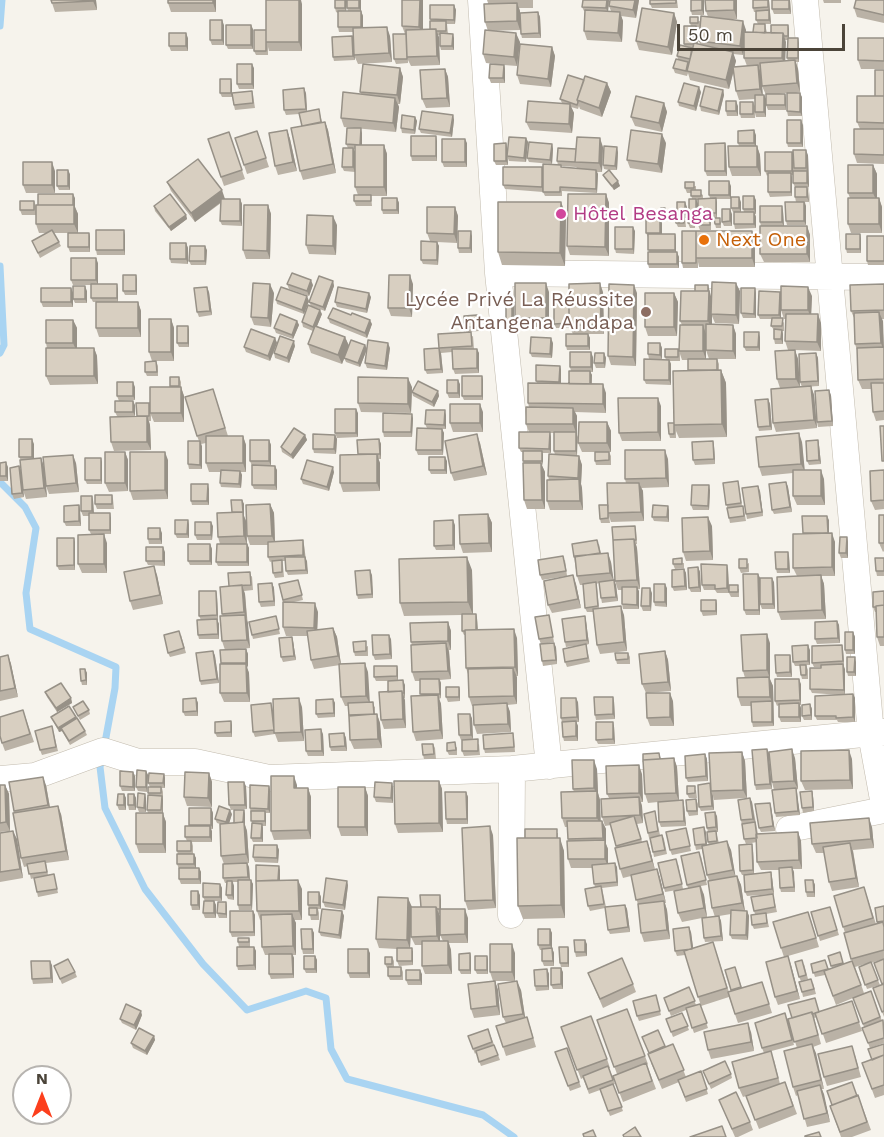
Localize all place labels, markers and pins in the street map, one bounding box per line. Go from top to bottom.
place label: Hôtel Besanga [573,202,713,226]
marker: Hôtel Besanga [554,207,568,221]
place label: Next One [716,228,806,252]
marker: Next One [697,233,711,247]
place label: Lycée Privé La Réussite Antangena Andapa [405,288,634,335]
marker: Lycée Privé La Réussite Antangena Andapa [639,305,653,319]

